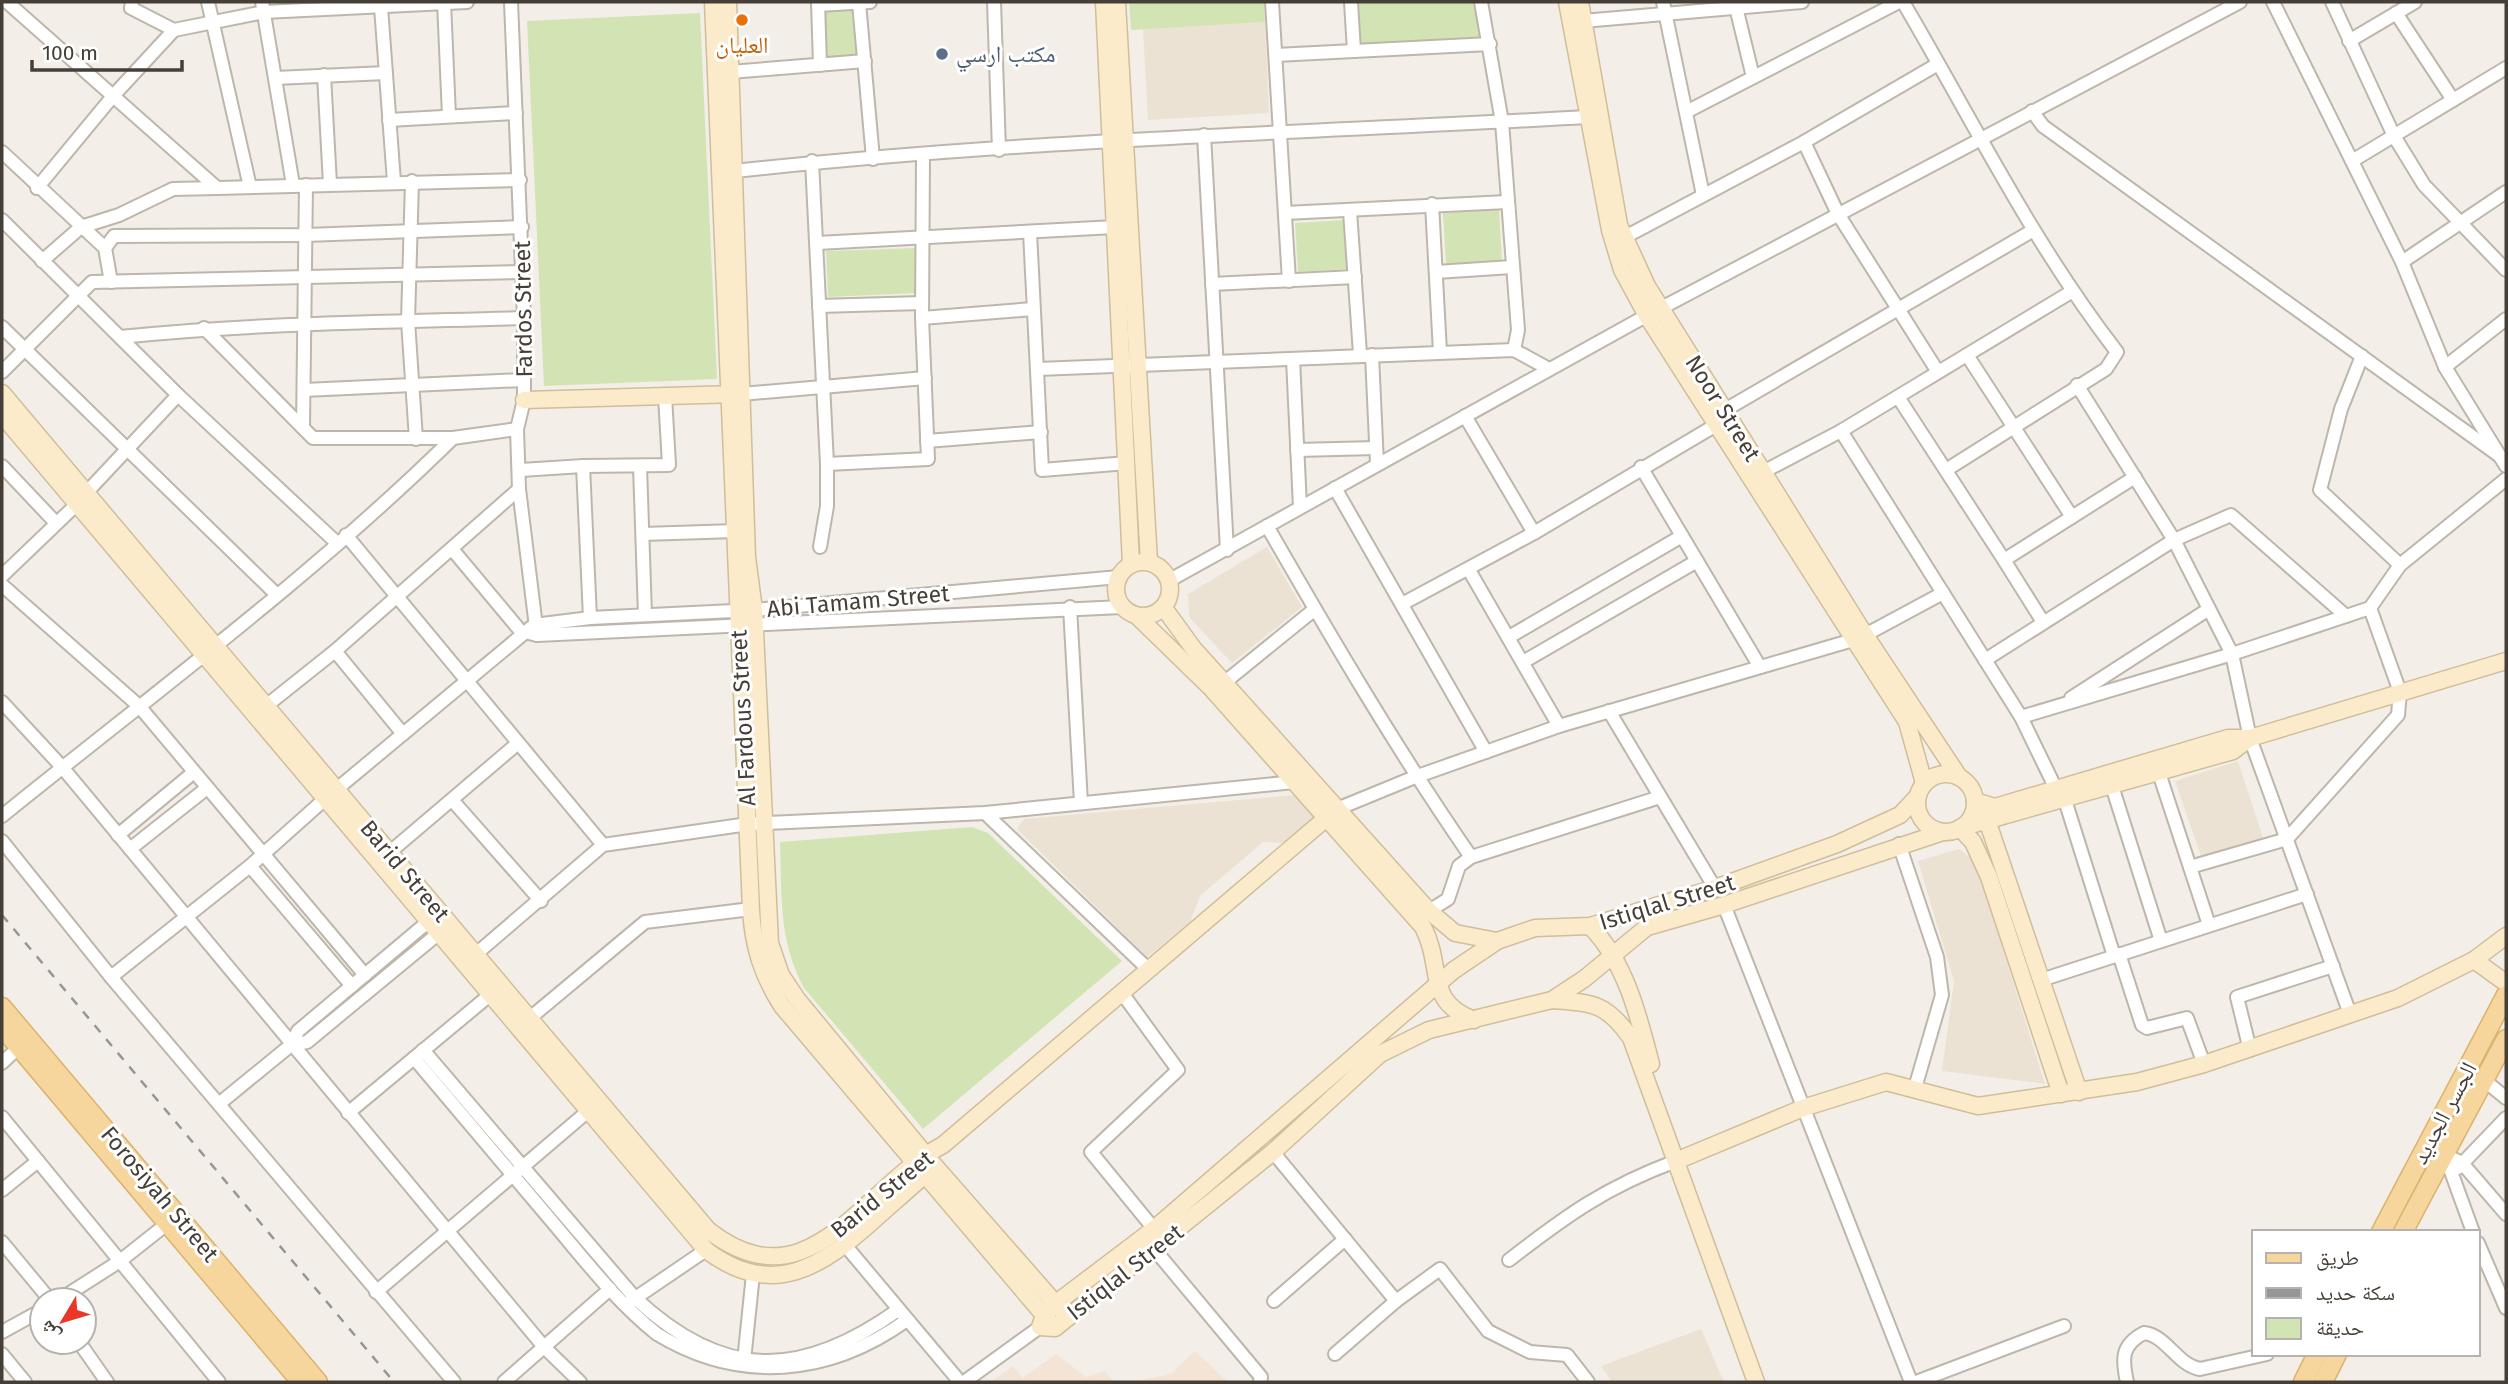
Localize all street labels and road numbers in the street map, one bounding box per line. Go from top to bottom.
street label: Fardos Street [508,240,538,378]
street label: Noor Street [1679,350,1767,467]
street label: Abi Tamam Street [766,579,951,623]
street label: Al Fardous Street [724,628,762,807]
street label: Barid Street [354,814,456,928]
street label: Istiqlal Street [1596,868,1739,936]
street label: الجسر الجديد [2405,1057,2483,1169]
street label: Forosiyah Street [95,1121,225,1268]
street label: Barid Street [825,1144,940,1244]
street label: Istiqlal Street [1061,1217,1189,1326]

